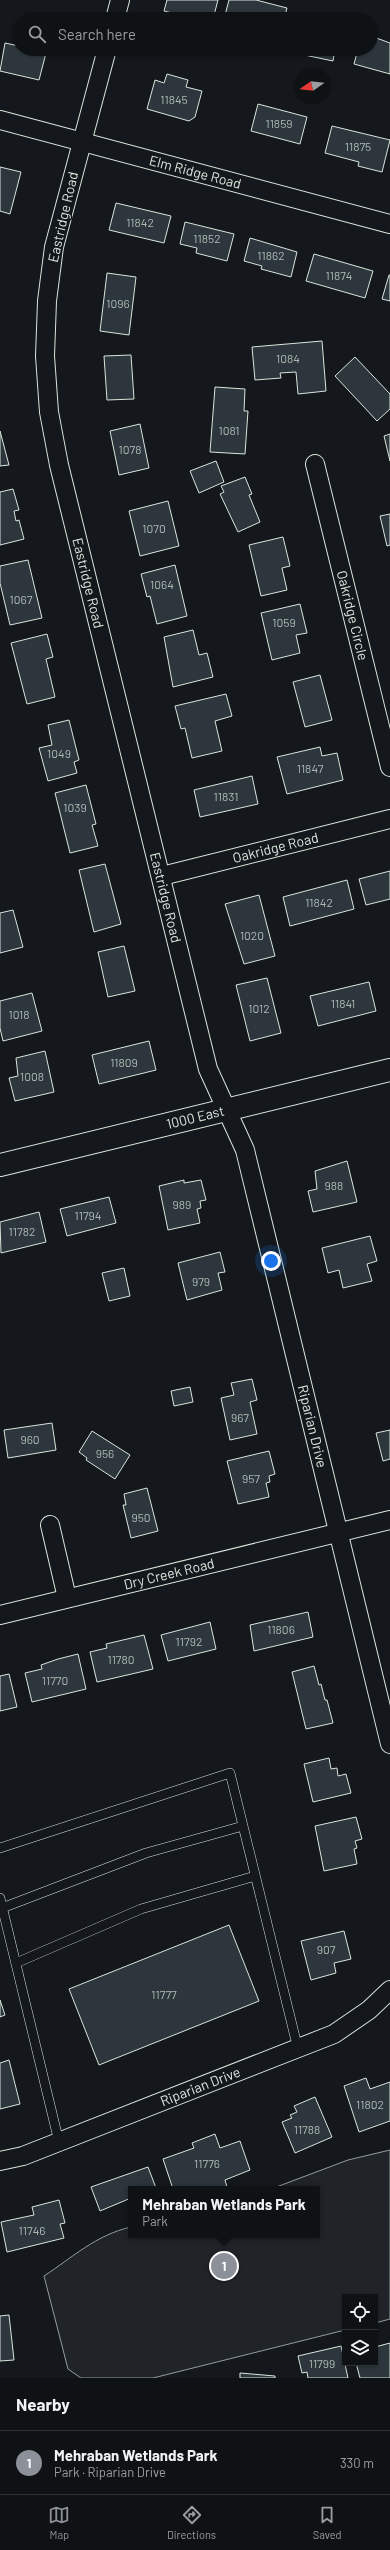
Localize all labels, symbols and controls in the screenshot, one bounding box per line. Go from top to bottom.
search box [12,12,378,56]
icon: search [26,23,48,45]
text: Search here [58,25,136,43]
north arrow [294,68,330,104]
house number: 11845 [160,92,188,106]
house number: 11859 [265,116,293,130]
house number: 11875 [345,139,371,153]
street label: Elm Ridge Road [147,151,243,192]
street label: Eastridge Road [44,170,81,264]
house number: 11842 [126,215,154,229]
house number: 11852 [193,231,221,245]
house number: 11862 [257,248,285,262]
house number: 11874 [326,268,352,282]
house number: 1096 [106,296,130,310]
house number: 1084 [276,351,300,365]
house number: 1081 [218,423,240,437]
house number: 1078 [119,442,141,456]
house number: 1070 [142,521,166,535]
street label: Eastridge Road [69,536,108,630]
street label: Oakridge Circle [334,569,372,662]
house number: 1064 [150,577,174,591]
house number: 1067 [10,592,33,606]
house number: 1059 [272,615,296,629]
house number: 1049 [47,746,71,760]
house number: 11847 [297,761,324,775]
house number: 11831 [214,789,238,803]
house number: 1039 [63,800,87,814]
street label: Oakridge Road [231,828,320,866]
street label: Eastridge Road [147,850,186,944]
house number: 11842 [305,895,333,909]
house number: 1020 [240,928,264,942]
house number: 11841 [331,996,355,1010]
house number: 1012 [248,1001,270,1015]
house number: 1018 [8,1007,30,1021]
house number: 11809 [110,1055,138,1069]
house number: 1008 [20,1069,44,1083]
street label: 1000 East [165,1102,226,1132]
house number: 988 [325,1178,343,1192]
house number: 989 [173,1197,191,1211]
house number: 11794 [75,1208,101,1222]
house number: 11782 [9,1224,35,1238]
your location [261,1251,281,1271]
house number: 979 [192,1274,210,1288]
street label: Riparian Drive [295,1383,331,1469]
house number: 967 [231,1410,249,1424]
house number: 960 [20,1432,40,1446]
house number: 956 [96,1446,114,1460]
house number: 957 [242,1471,260,1485]
house number: 950 [131,1510,151,1524]
street label: Dry Creek Road [122,1554,216,1593]
house number: 11806 [267,1622,295,1636]
house number: 11792 [176,1634,202,1648]
house number: 11780 [107,1652,135,1666]
house number: 11770 [42,1673,68,1687]
house number: 907 [317,1942,336,1956]
house number: 11777 [151,1987,177,2001]
street label: Riparian Drive [158,2063,243,2109]
house number: 11802 [356,2097,384,2111]
house number: 11788 [294,2122,320,2136]
house number: 11776 [194,2156,220,2170]
popup [128,2186,320,2238]
text: Mehraban Wetlands Park [142,2195,306,2213]
text: Park [142,2213,168,2229]
house number: 11746 [19,2223,45,2237]
pin: 1 [211,2251,237,2281]
map controls [342,2294,378,2366]
button: locate [342,2294,378,2330]
button: layers [342,2330,378,2366]
house number: 11799 [309,2356,335,2370]
text: Nearby [16,2394,70,2414]
text: Mehraban Wetlands Park [54,2446,218,2464]
text: 1 [27,2455,31,2471]
text: 330 m [340,2455,374,2471]
text: Park · Riparian Drive [54,2464,166,2480]
tab: Map [48,2504,70,2541]
tab: Directions [167,2504,216,2541]
tab: Saved [313,2504,342,2541]

